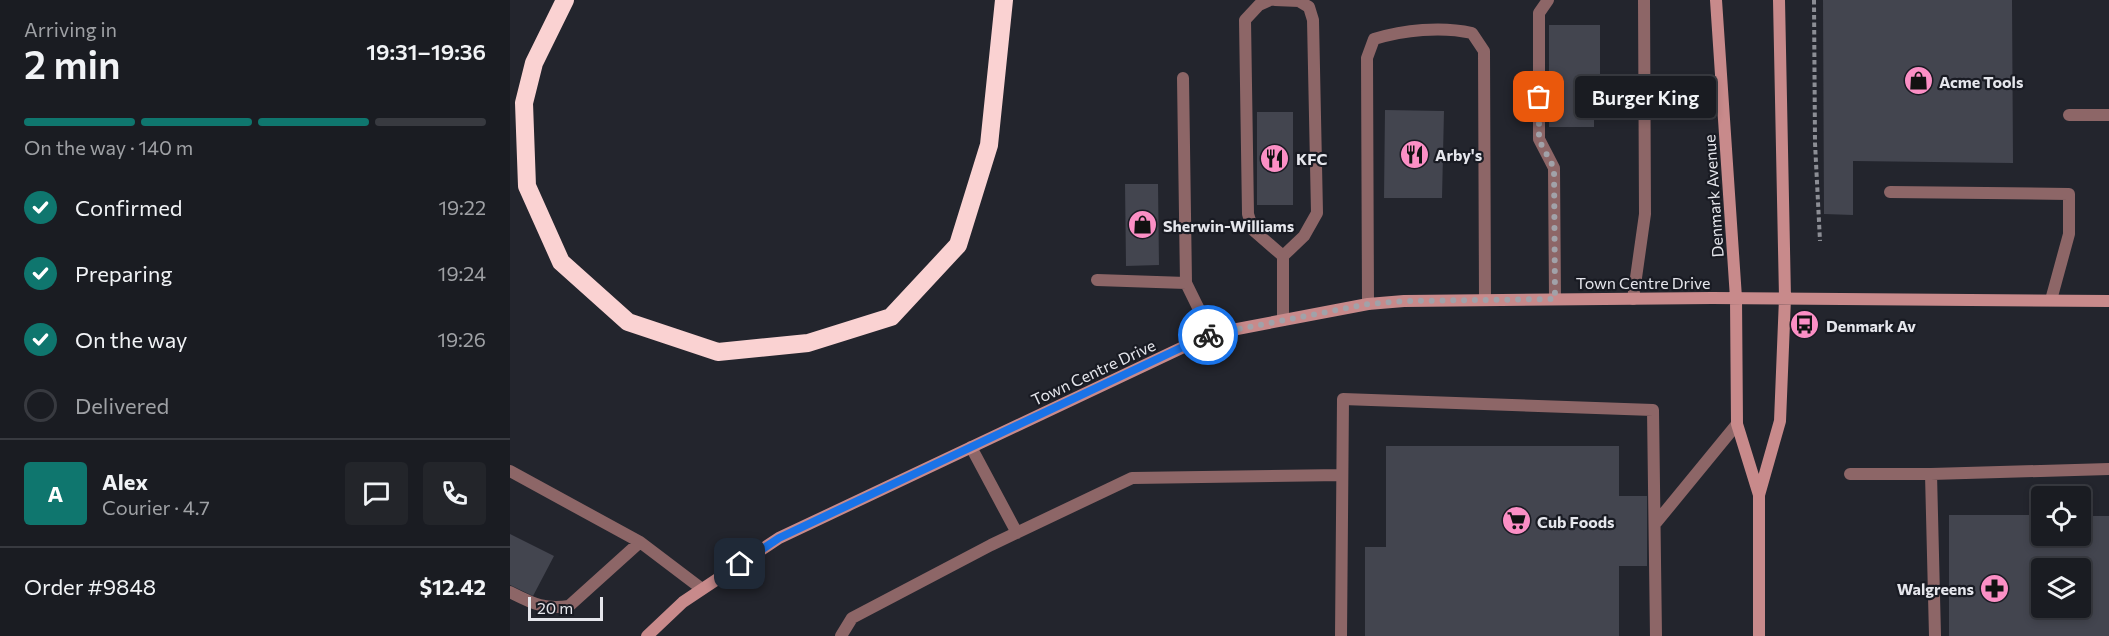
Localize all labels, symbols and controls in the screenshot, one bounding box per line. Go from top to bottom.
text: Arriving in [24,17,117,41]
text: 19:31–19:36 [366,38,486,65]
text: 2 min [24,39,121,87]
shop icon: Acme Tools [1902,65,1934,97]
pin [1513,71,1564,122]
place label: Acme Tools [1939,72,2023,91]
callout: Burger King [1575,76,1716,118]
icon: bag [1522,80,1555,113]
text: Burger King [1592,85,1699,109]
street label: Denmark Avenue [1699,134,1727,258]
text: On the way · 140 m [24,135,193,159]
restaurant icon: Arby's [1398,138,1430,170]
restaurant icon: KFC [1259,142,1291,174]
place label: Arby's [1435,145,1482,164]
place label: KFC [1296,149,1327,168]
icon: check [24,191,57,224]
text: Confirmed [75,194,182,221]
text: 19:22 [438,195,486,219]
shop icon: Sherwin-Williams [1126,209,1158,241]
place label: Sherwin-Williams [1163,216,1294,235]
icon: check [24,257,57,290]
text: Preparing [75,260,172,287]
text: 19:24 [438,261,486,285]
street label: Town Centre Drive [1576,273,1710,292]
courier [1178,305,1238,365]
bus stop icon: Denmark Av [1789,309,1821,341]
place label: Denmark Av [1826,316,1916,335]
icon: bike [1192,319,1225,352]
icon: check [24,323,57,356]
text: On the way [75,326,187,353]
text: 19:26 [437,327,486,351]
street label: Town Centre Drive [1028,335,1158,409]
text: Delivered [75,392,169,419]
button: chat [345,462,408,525]
button: phone [423,462,486,525]
text: Alex [102,468,148,495]
text: A [48,480,63,507]
map controls [2031,486,2091,618]
button: locate [2031,486,2091,546]
text: Courier · 4.7 [102,495,210,519]
supermarket icon: Cub Foods [1500,505,1532,537]
place label: Cub Foods [1537,512,1615,531]
pin [714,538,765,589]
icon: home [723,547,756,580]
button: layers [2031,558,2091,618]
pharmacy icon: Walgreens [1979,572,2011,604]
text: Order #9848 [24,573,156,600]
text: $12.42 [419,573,486,600]
place label: Walgreens [1897,579,1974,598]
scale bar [528,594,603,622]
text: 20 m [537,598,573,617]

